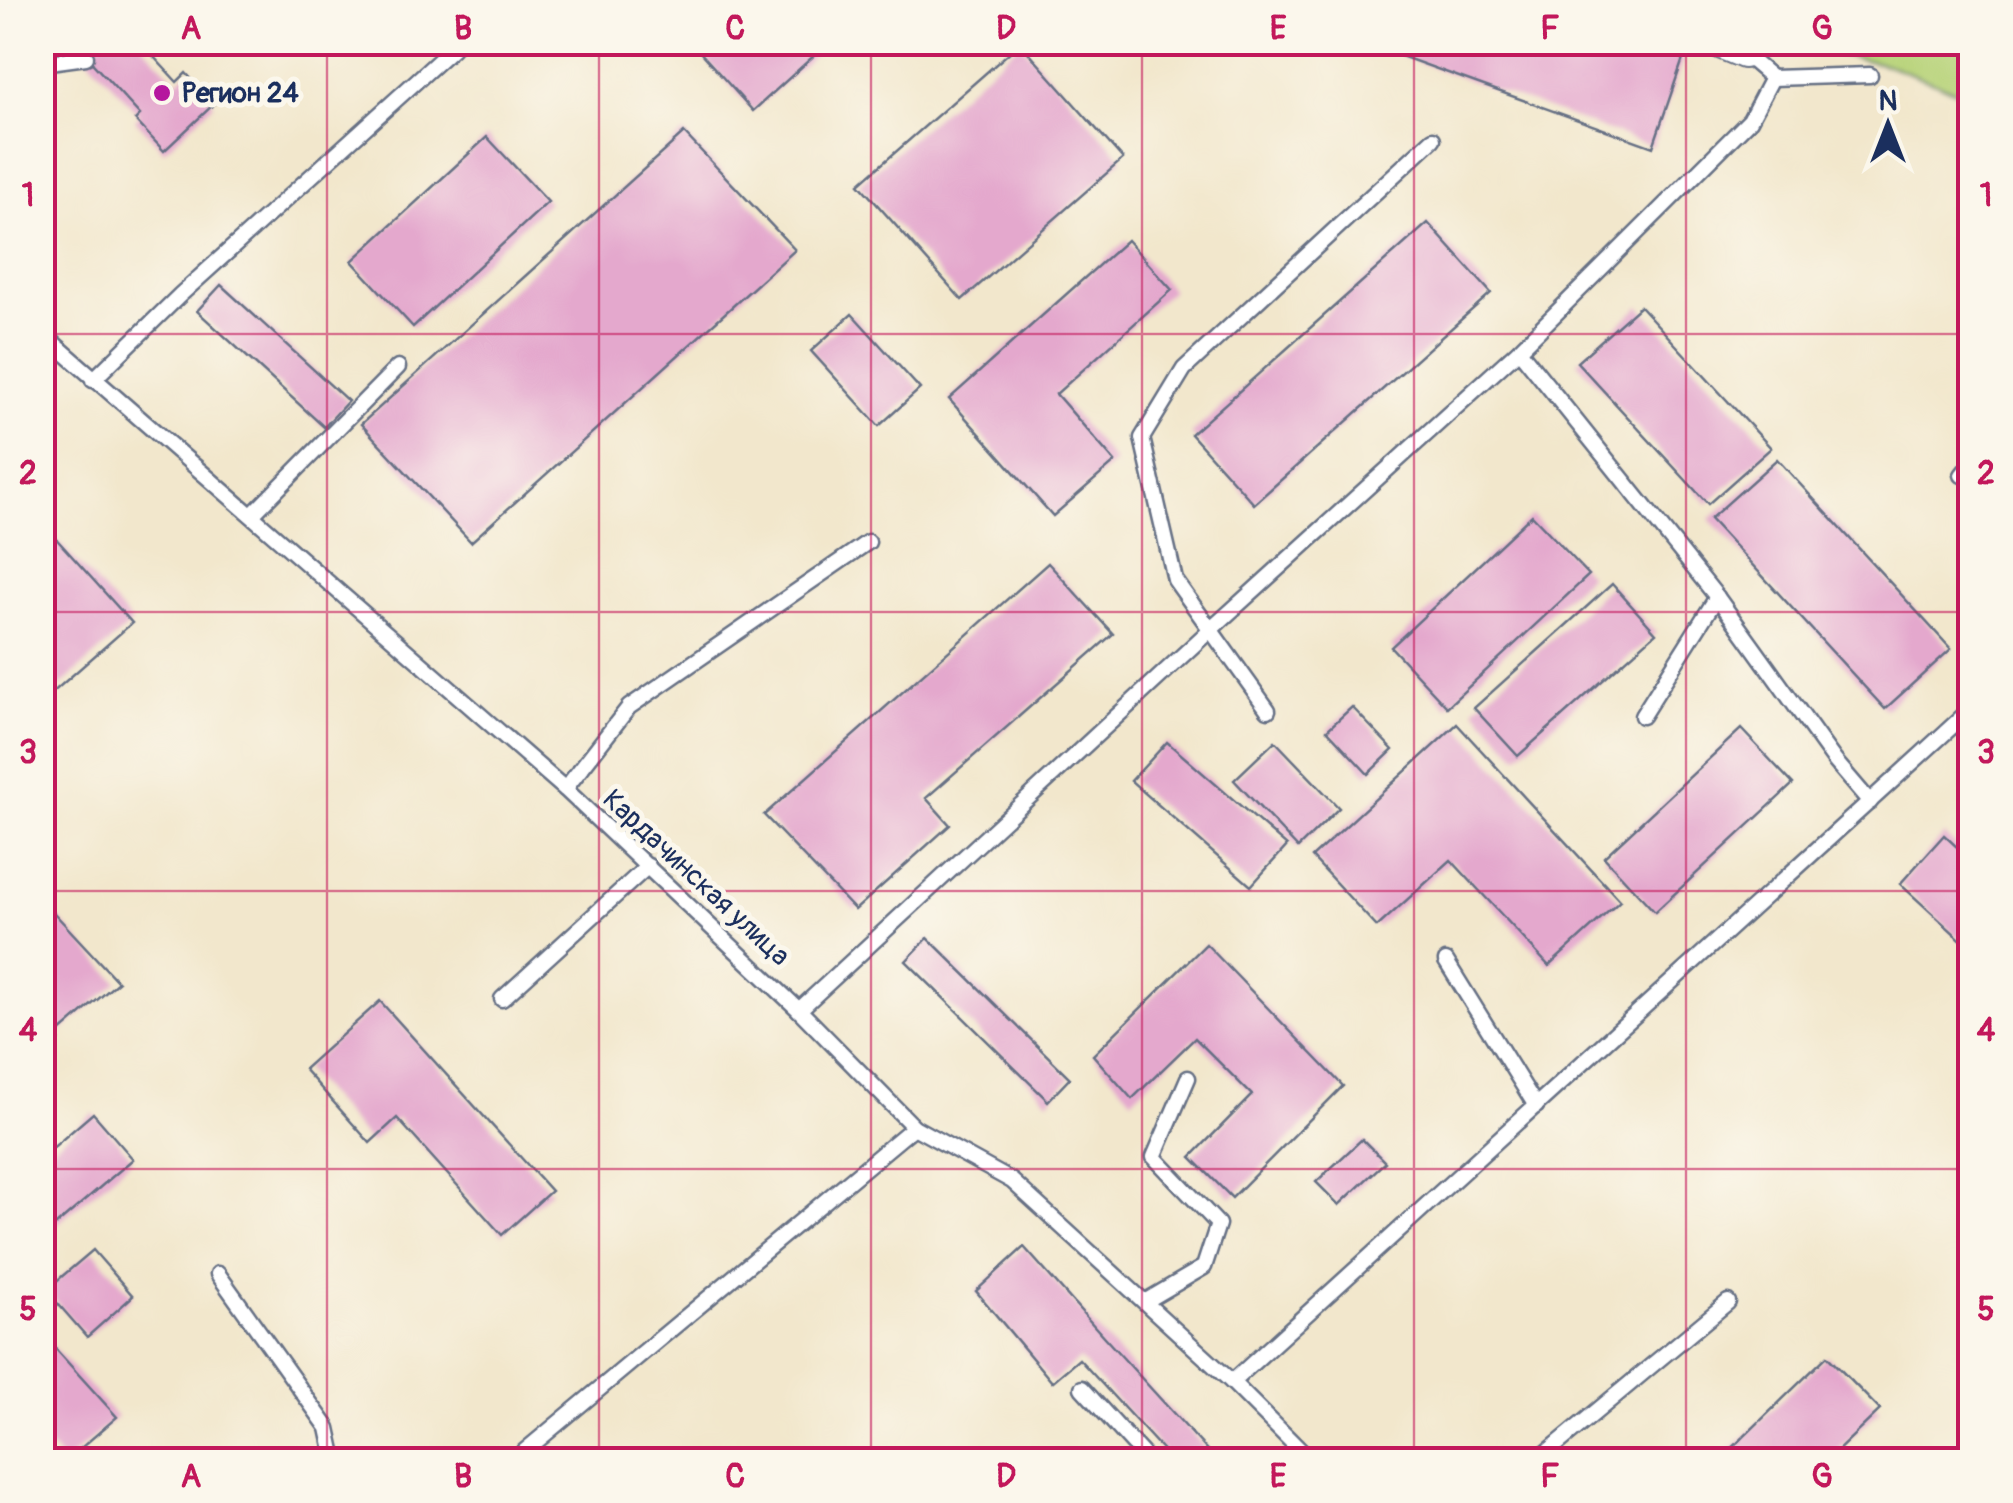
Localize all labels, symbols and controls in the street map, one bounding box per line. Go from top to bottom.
text: A [181,9,202,49]
text: B [454,9,472,49]
text: C [725,9,745,49]
text: D [996,9,1016,49]
text: E [1270,9,1287,49]
text: F [1540,9,1560,49]
text: G [1811,9,1833,49]
north arrow [1838,75,1938,175]
place label: Регион 24 [182,76,299,111]
marker: Регион 24 [151,82,173,104]
text: N [1879,84,1897,119]
text: 1 [22,176,34,216]
text: 1 [1980,176,1992,216]
text: 2 [19,454,37,494]
text: 2 [1977,454,1995,494]
text: 3 [19,733,37,773]
text: 3 [1977,733,1995,773]
street label: Кардачинская улица [595,782,797,974]
text: 4 [19,1011,38,1051]
text: 4 [1977,1011,1996,1051]
text: 5 [19,1290,37,1330]
text: 5 [1977,1290,1995,1330]
text: A [181,1457,202,1497]
text: B [454,1457,472,1497]
text: C [725,1457,745,1497]
text: D [996,1457,1016,1497]
text: E [1270,1457,1287,1497]
text: F [1540,1457,1560,1497]
text: G [1811,1457,1833,1497]

